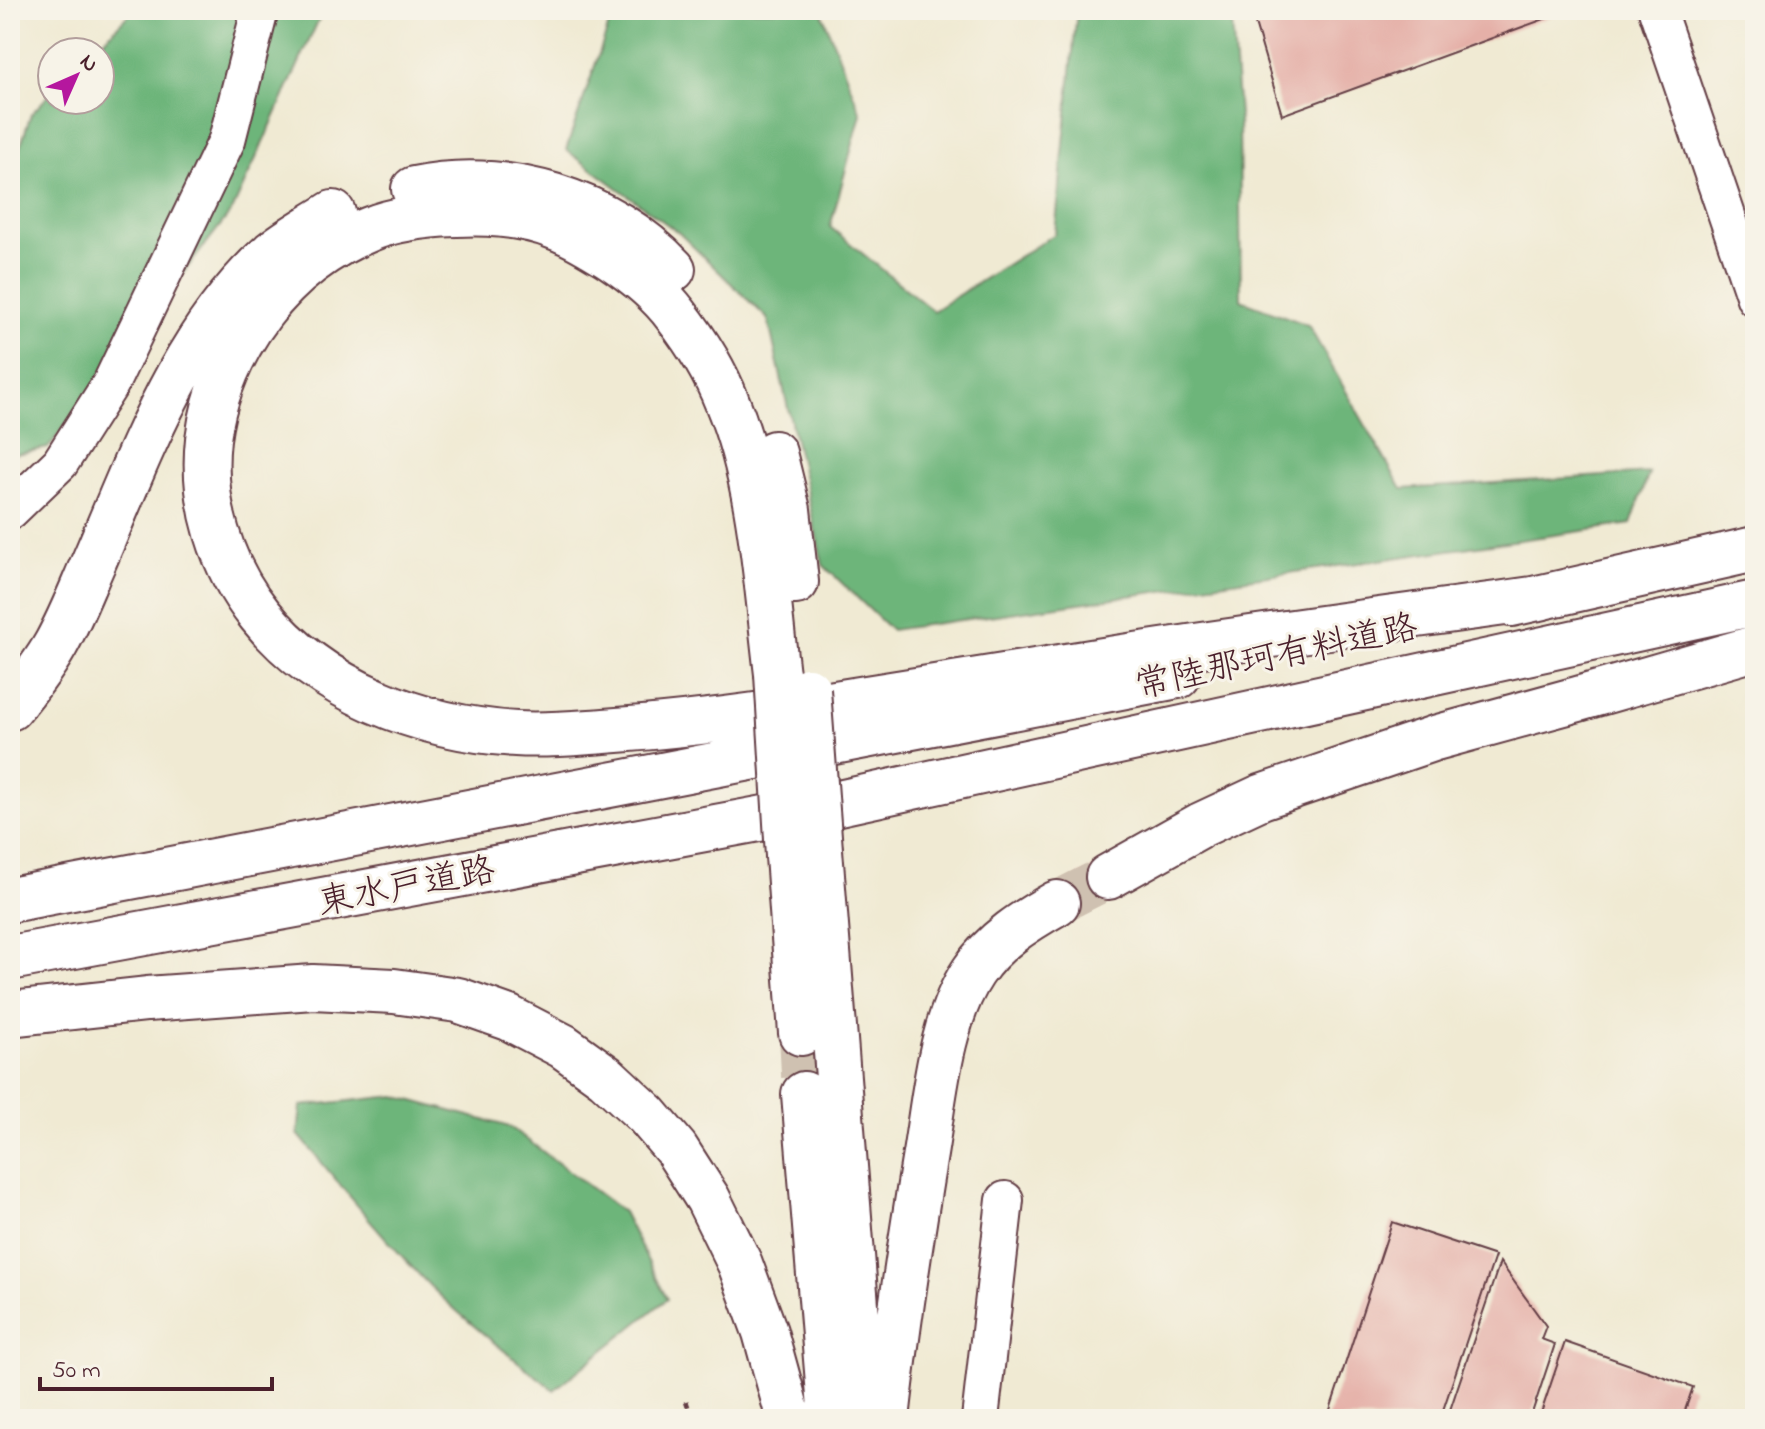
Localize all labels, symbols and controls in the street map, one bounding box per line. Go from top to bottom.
north arrow [36,36,116,116]
text: N [71,47,105,81]
street label: 常陸那珂有料道路 [1131,603,1423,714]
street label: 東水戸道路 [313,845,500,932]
scale bar [40,1341,272,1391]
text: 50 m [52,1354,101,1389]

